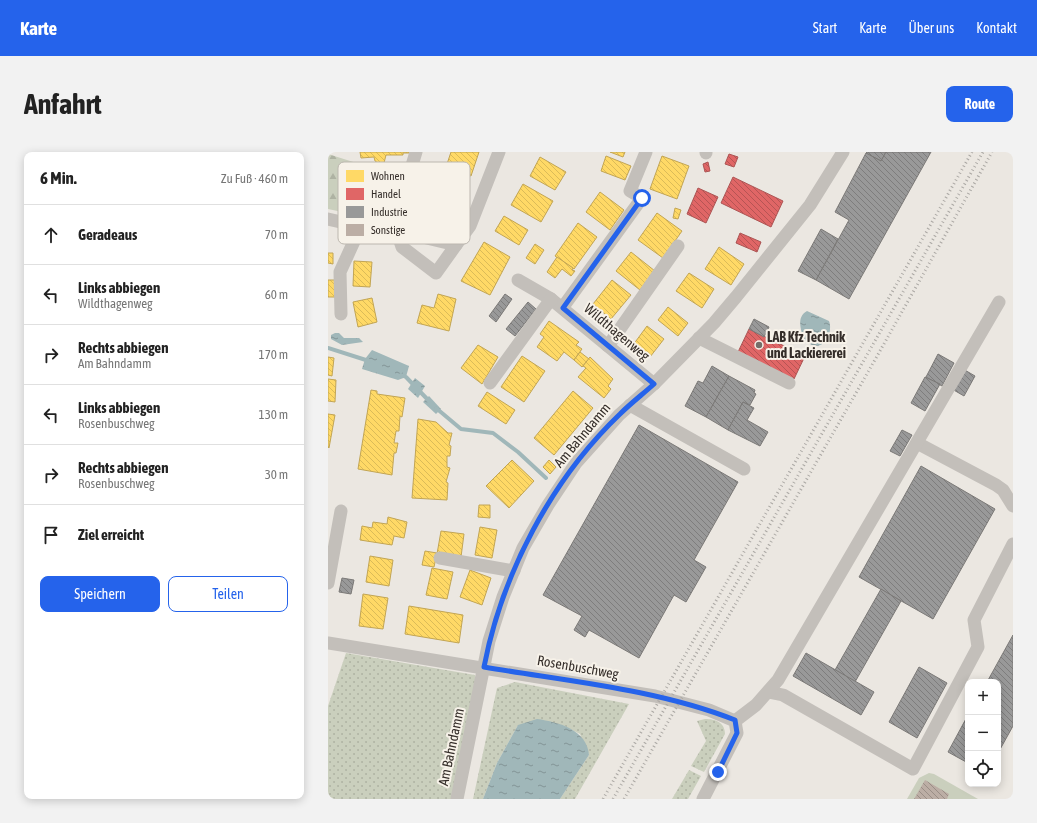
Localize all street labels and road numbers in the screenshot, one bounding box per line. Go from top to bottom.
street label: Wildthagenweg [581,300,653,364]
street label: Am Bahndamm [551,400,613,470]
street label: Rosenbuschweg [536,652,620,682]
street label: Am Bahndamm [435,707,467,787]

